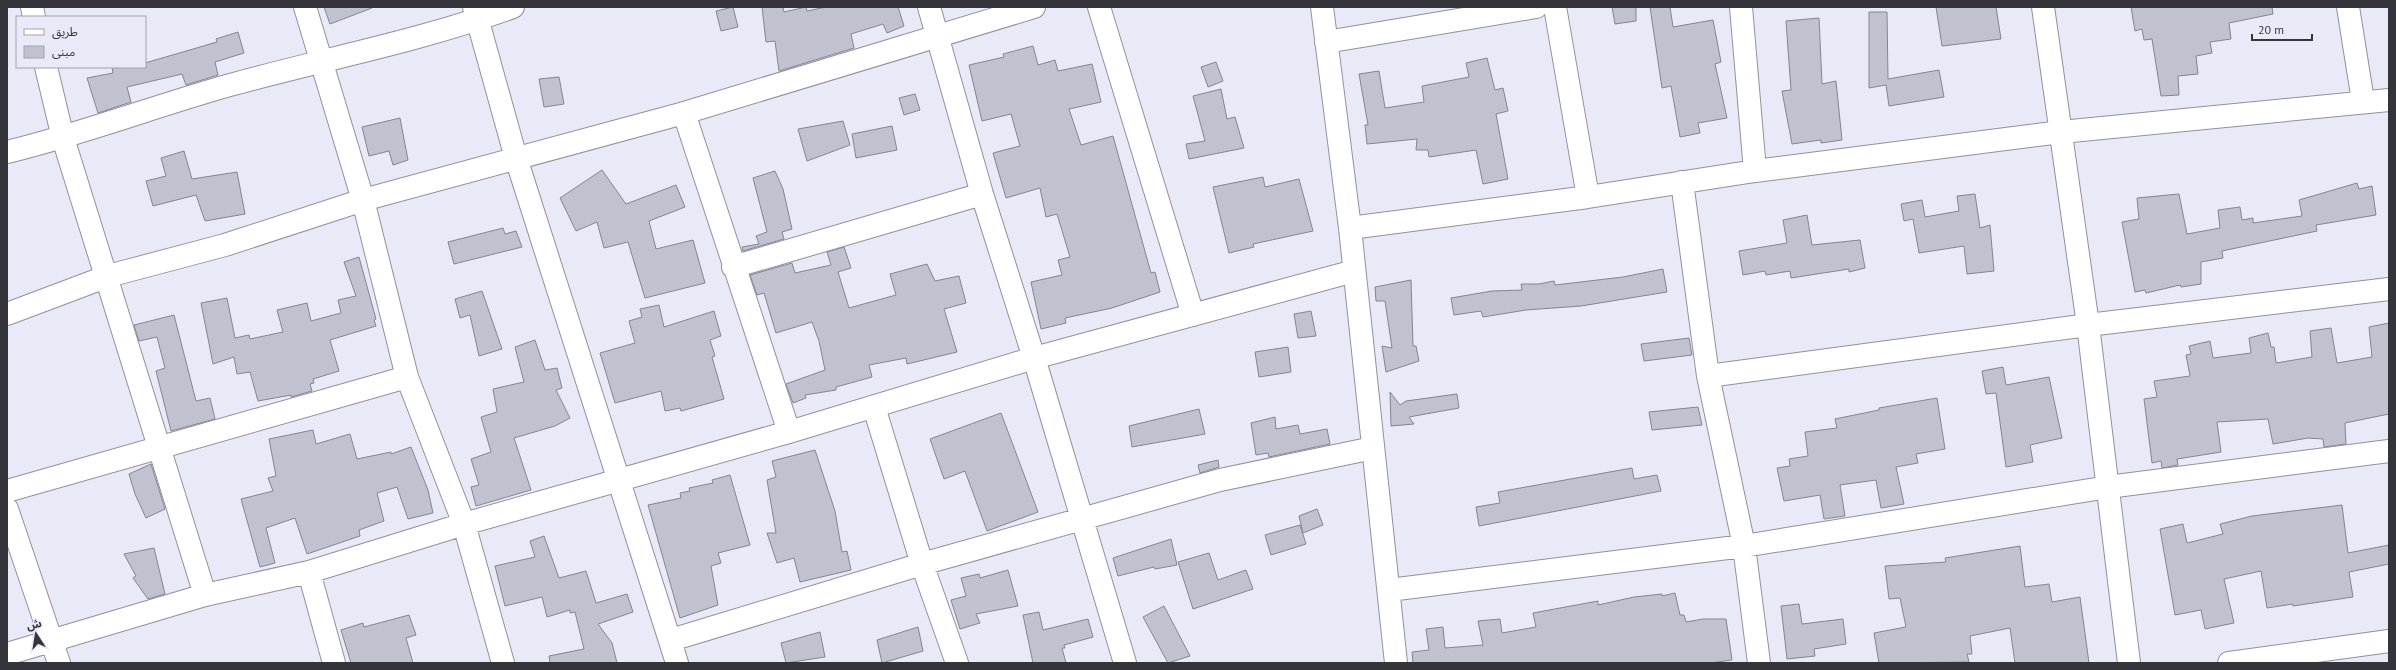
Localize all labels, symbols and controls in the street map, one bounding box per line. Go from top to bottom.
legend [16,16,146,68]
scale bar [2252,16,2312,42]
text: 20 m [2258,22,2284,37]
text: طريق [52,24,78,40]
text: مبنى [52,44,75,59]
north arrow [16,614,56,654]
text: ش [25,616,43,633]

